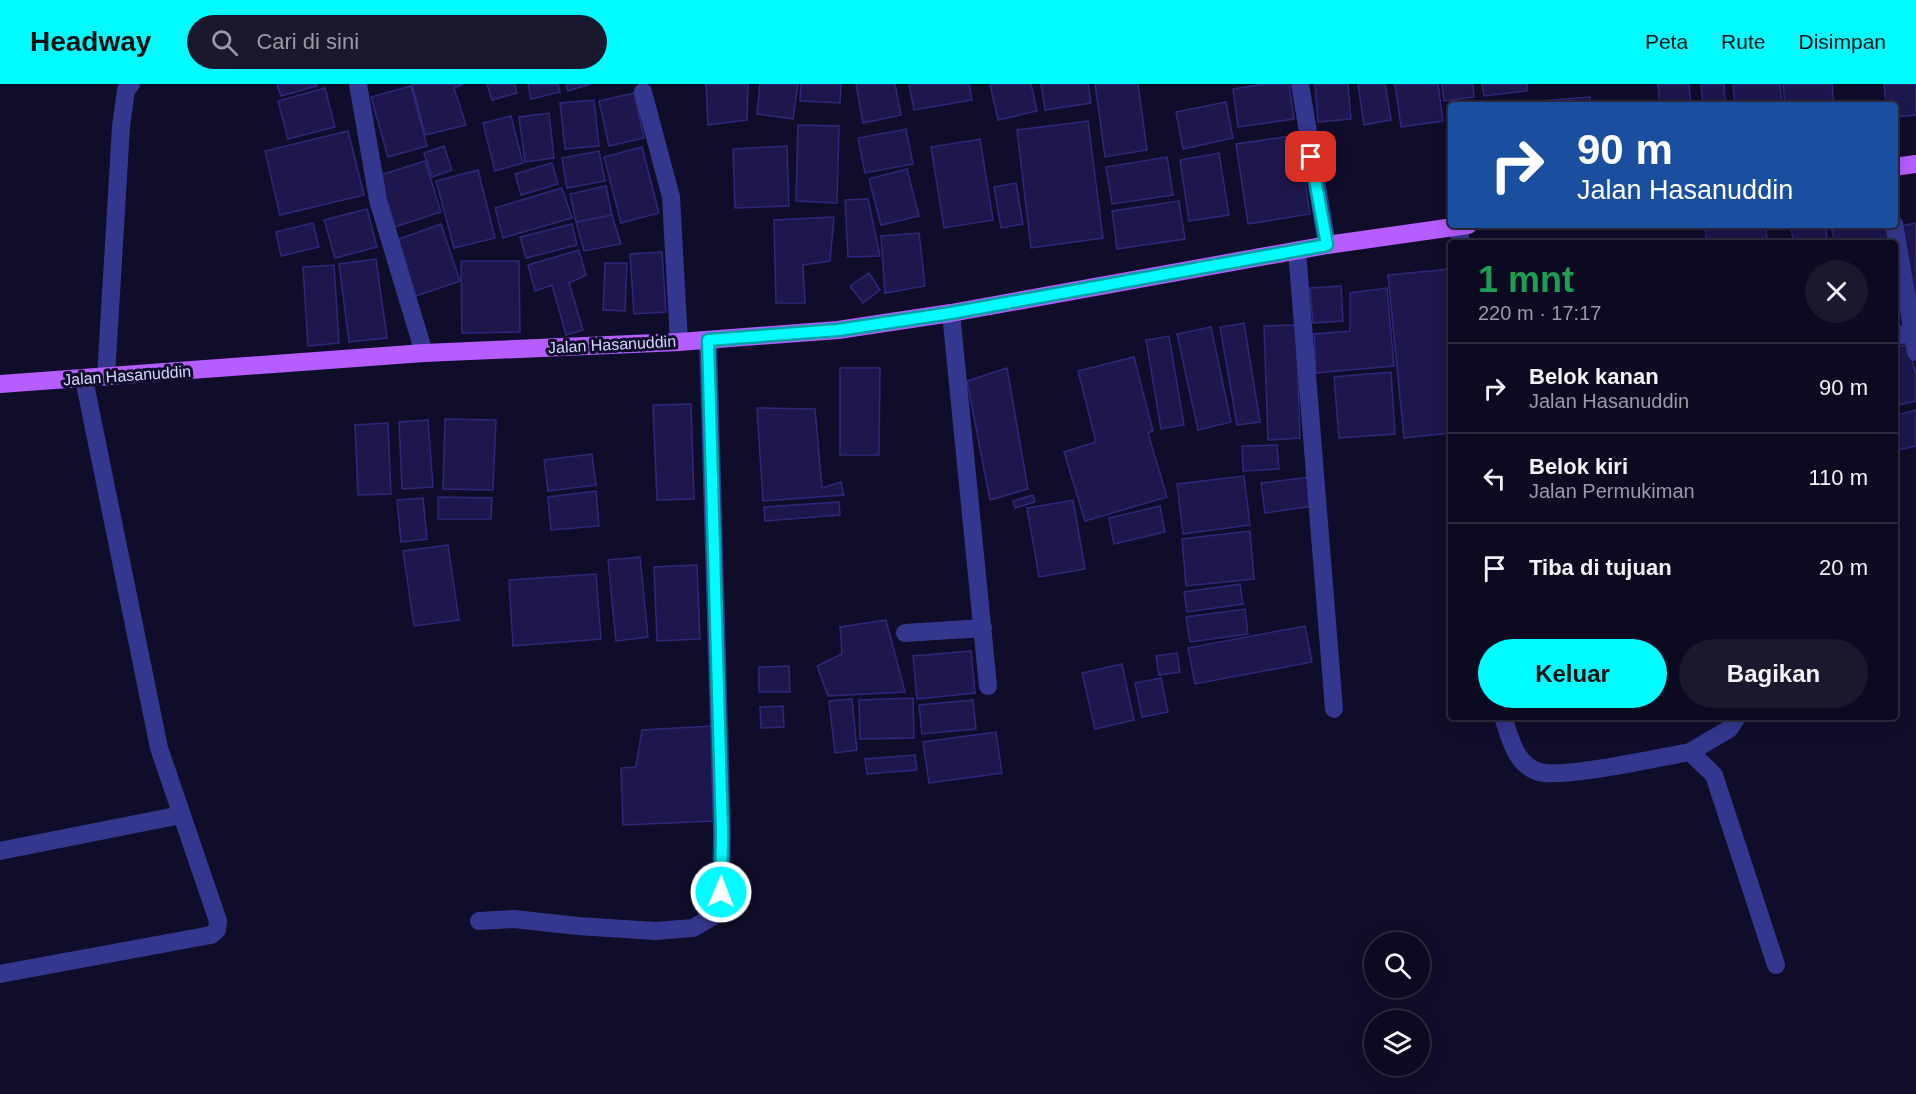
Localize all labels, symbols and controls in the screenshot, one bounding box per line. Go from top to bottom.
search box [187,15,607,69]
text: Headway [30,26,151,57]
icon: search [208,26,241,59]
text: Cari di sini [256,29,359,54]
text: Peta [1645,30,1688,53]
text: Rute [1721,30,1765,53]
text: Disimpan [1798,30,1886,53]
icon: right [1478,126,1556,204]
text: 90 m [1577,126,1673,173]
pin [1285,131,1336,182]
icon: arrive [1294,140,1327,173]
text: Jalan Hasanuddin [1577,175,1793,205]
text: 1 mnt [1478,259,1574,300]
button: close [1805,260,1868,323]
text: 220 m · 17:17 [1478,302,1601,324]
street label: Jalan Hasanuddin [548,333,676,356]
street label: Jalan Hasanuddin [63,363,192,388]
text: Belok kanan [1529,364,1659,389]
icon: right [1478,372,1511,405]
text: 90 m [1819,375,1868,400]
text: Jalan Hasanuddin [1529,390,1689,412]
text: Belok kiri [1529,454,1628,479]
icon: left [1478,462,1511,495]
text: 110 m [1808,465,1868,490]
text: Jalan Permukiman [1529,480,1695,502]
icon: arrive [1478,552,1511,585]
text: Tiba di tujuan [1529,555,1672,580]
text: 20 m [1819,555,1868,580]
button: Keluar [1478,639,1667,708]
button: Bagikan [1679,639,1868,708]
position arrow [689,860,753,924]
map controls [1364,932,1430,1076]
button: search [1364,932,1430,998]
button: layers [1364,1010,1430,1076]

